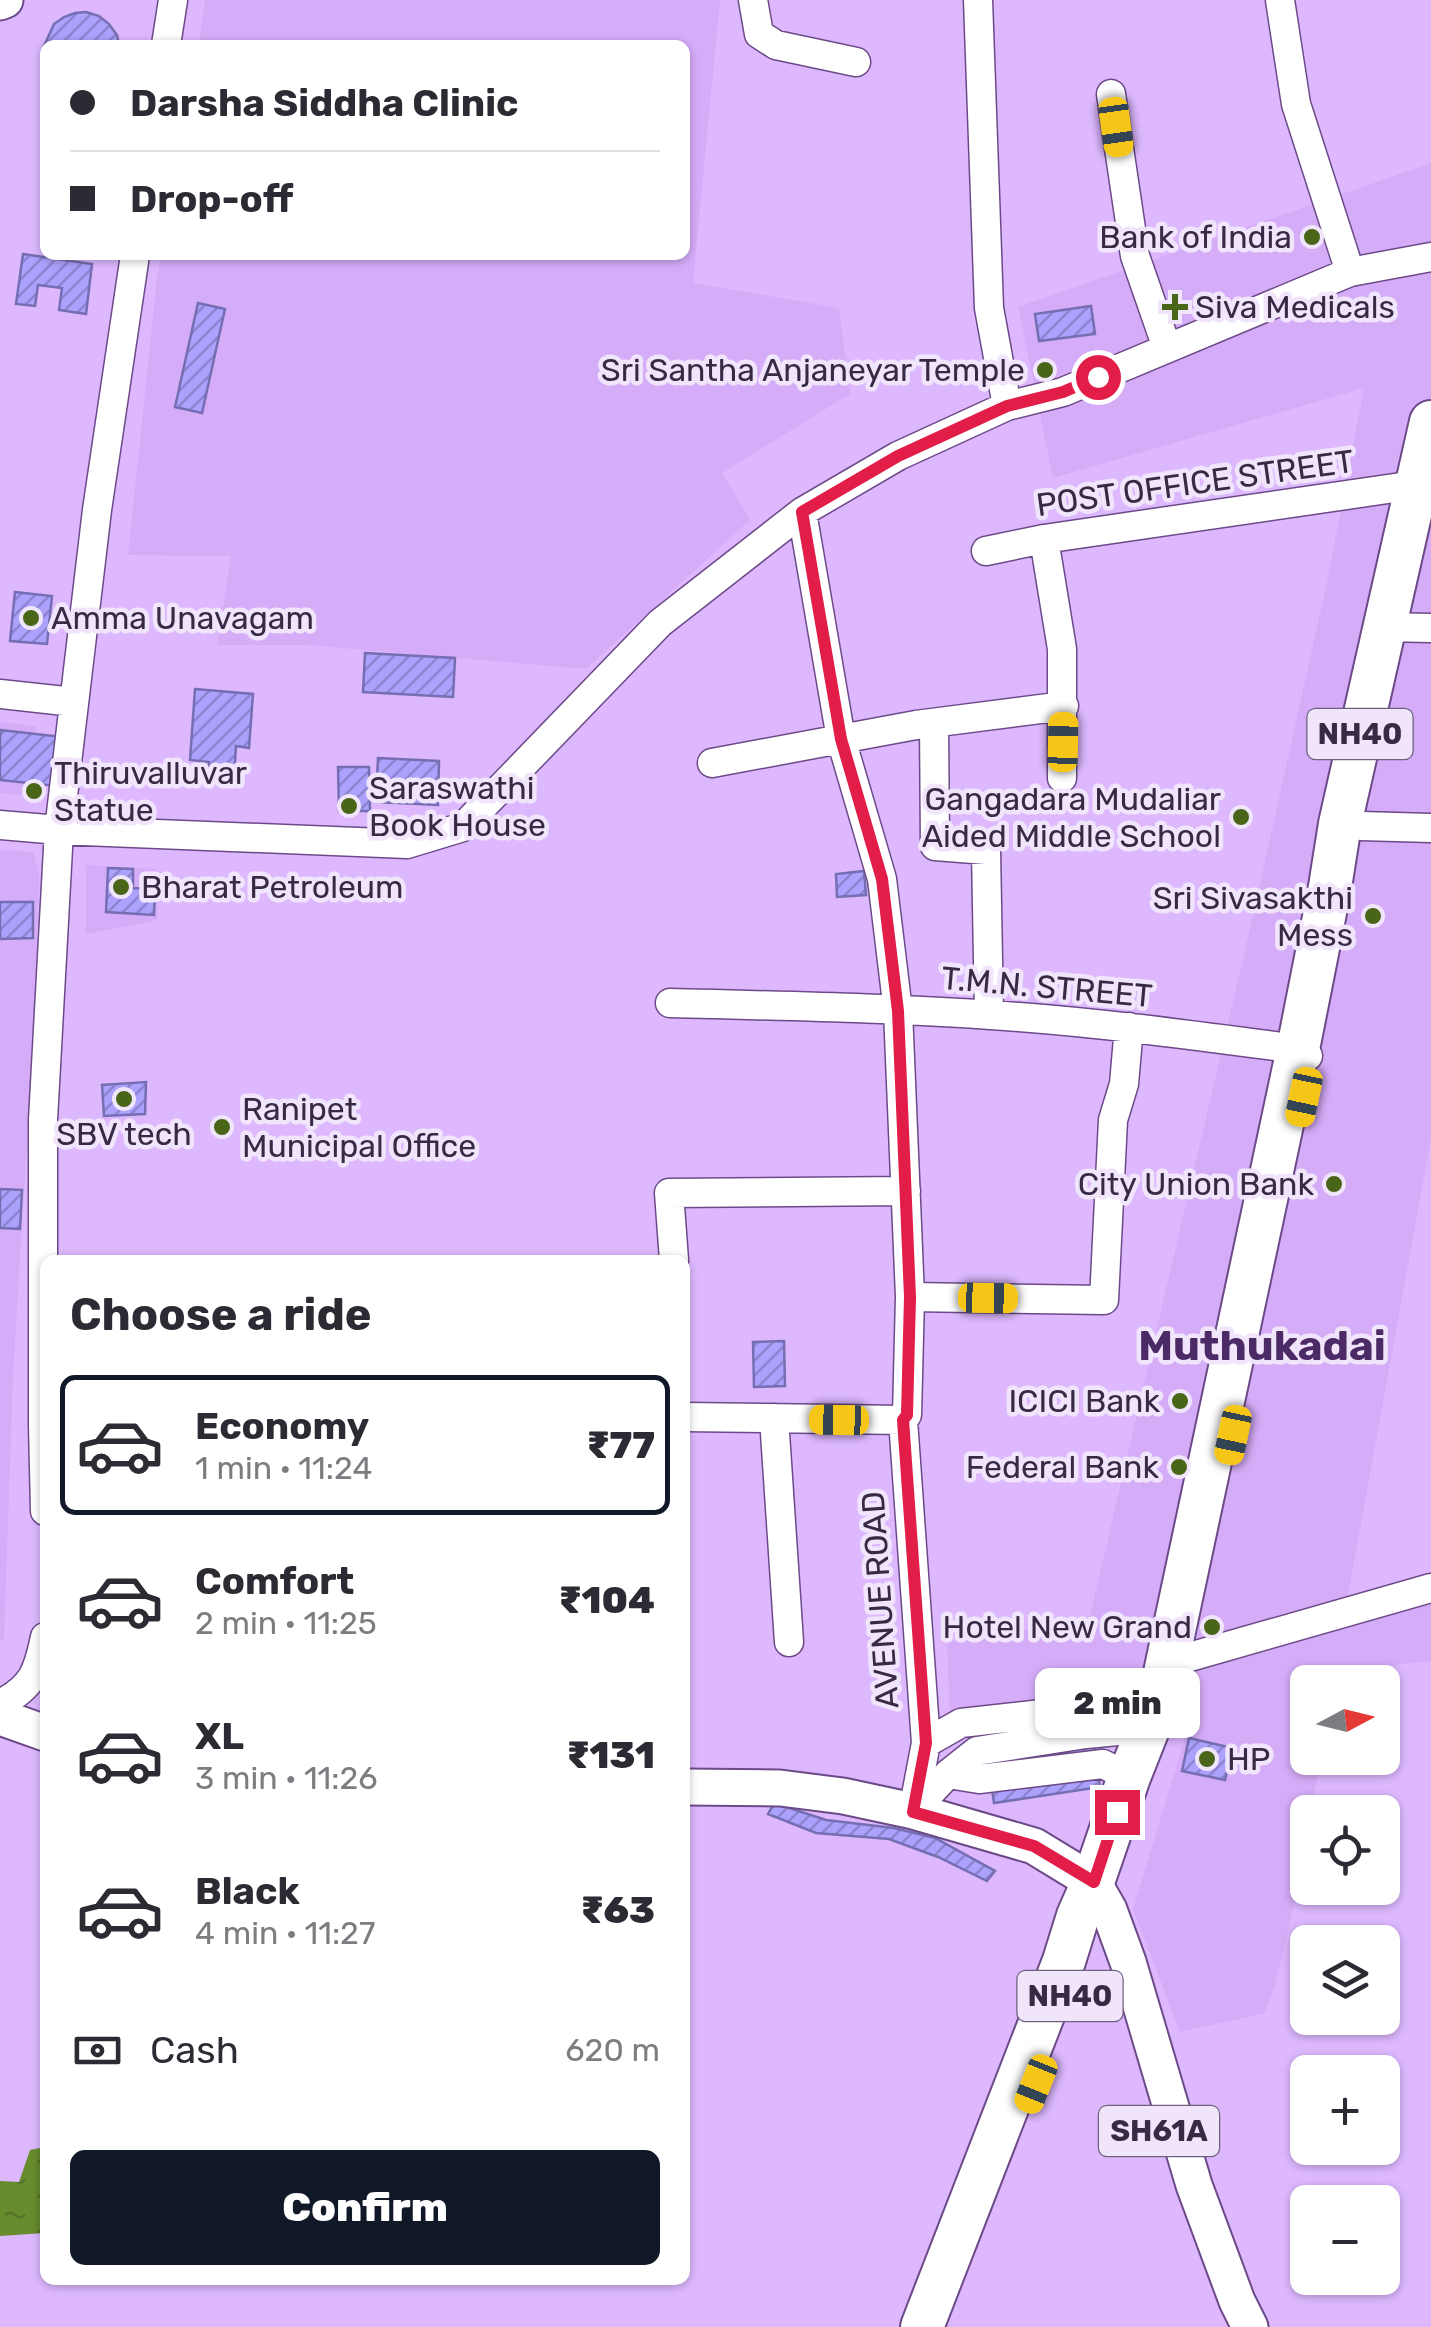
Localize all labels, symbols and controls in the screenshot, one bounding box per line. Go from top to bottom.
text: Darsha Siddha Clinic [130,80,518,126]
car [1097,95,1135,159]
text: Drop-off [130,176,293,222]
place label: Bank of India [1099,218,1292,256]
marker: Bank of India [1301,226,1323,248]
place label: Siva Medicals [1195,288,1395,326]
marker: Siva Medicals [1164,296,1186,318]
place label: Sri Santha Anjaneyar Temple [601,351,1025,389]
route start [1076,355,1121,400]
marker: Sri Santha Anjaneyar Temple [1034,359,1056,381]
street label: POST OFFICE STREET [1034,442,1356,524]
place label: Amma Unavagam [51,599,314,637]
marker: Amma Unavagam [20,607,42,629]
road number: NH40 [1308,709,1412,759]
car [1047,712,1079,772]
place label: Thiruvalluvar Statue [54,754,247,829]
place label: Saraswathi Book House [369,769,546,844]
marker: Thiruvalluvar Statue [23,780,45,802]
place label: Gangadara Mudaliar Aided Middle School [922,780,1221,855]
marker: Saraswathi Book House [338,795,360,817]
marker: Gangadara Mudaliar Aided Middle School [1230,806,1252,828]
place label: Bharat Petroleum [141,868,404,906]
marker: Bharat Petroleum [110,876,132,898]
place label: Sri Sivasakthi Mess [1153,879,1353,954]
marker: Sri Sivasakthi Mess [1362,905,1384,927]
street label: T.M.N. STREET [940,959,1154,1015]
car [1283,1065,1325,1129]
marker: SBV tech [113,1088,135,1110]
place label: Ranipet Municipal Office [242,1090,476,1165]
place label: SBV tech [56,1115,192,1153]
marker: Ranipet Municipal Office [211,1116,233,1138]
place label: City Union Bank [1078,1165,1314,1203]
marker: City Union Bank [1323,1173,1345,1195]
car [958,1282,1018,1314]
text: Choose a ride [70,1288,372,1341]
district label: Muthukadai [1138,1321,1386,1371]
place label: ICICI Bank [1008,1382,1160,1420]
marker: ICICI Bank [1169,1390,1191,1412]
icon: car [75,1400,165,1490]
text: Economy [195,1403,369,1449]
car [1212,1403,1254,1467]
car [809,1404,869,1436]
text: ₹77 [586,1422,655,1468]
place label: Federal Bank [966,1448,1159,1486]
text: 1 min · 11:24 [195,1449,372,1487]
marker: Federal Bank [1168,1456,1190,1478]
street label: AVENUE ROAD [853,1490,907,1710]
icon: car [75,1555,165,1645]
text: Comfort [195,1558,354,1604]
text: ₹104 [558,1577,655,1623]
text: 2 min · 11:25 [195,1604,377,1642]
place label: Hotel New Grand [943,1608,1192,1646]
marker: Hotel New Grand [1201,1616,1223,1638]
north arrow [1290,1665,1400,1775]
map controls [1290,1665,1400,2295]
callout: 2 min [1034,1667,1200,1737]
text: 2 min [1073,1684,1162,1722]
icon: car [75,1710,165,1800]
text: XL [195,1713,244,1759]
text: ₹131 [566,1732,655,1778]
place label: HP [1227,1740,1270,1778]
marker: HP [1196,1748,1218,1770]
text: 3 min · 11:26 [195,1759,378,1797]
route end [1095,1790,1140,1835]
button: locate [1290,1795,1400,1905]
icon: car [75,1865,165,1955]
text: Black [195,1868,300,1914]
text: ₹63 [580,1887,655,1933]
text: 4 min · 11:27 [195,1914,375,1952]
button: layers [1290,1925,1400,2035]
road number: NH40 [1018,1971,1122,2021]
icon: cash [70,2023,125,2078]
text: Cash [150,2027,239,2073]
text: 620 m [565,2031,660,2069]
car [1011,2051,1061,2117]
button: + [1290,2055,1400,2165]
road number: SH61A [1099,2106,1219,2156]
button: Confirm [70,2150,660,2265]
button: − [1290,2185,1400,2295]

